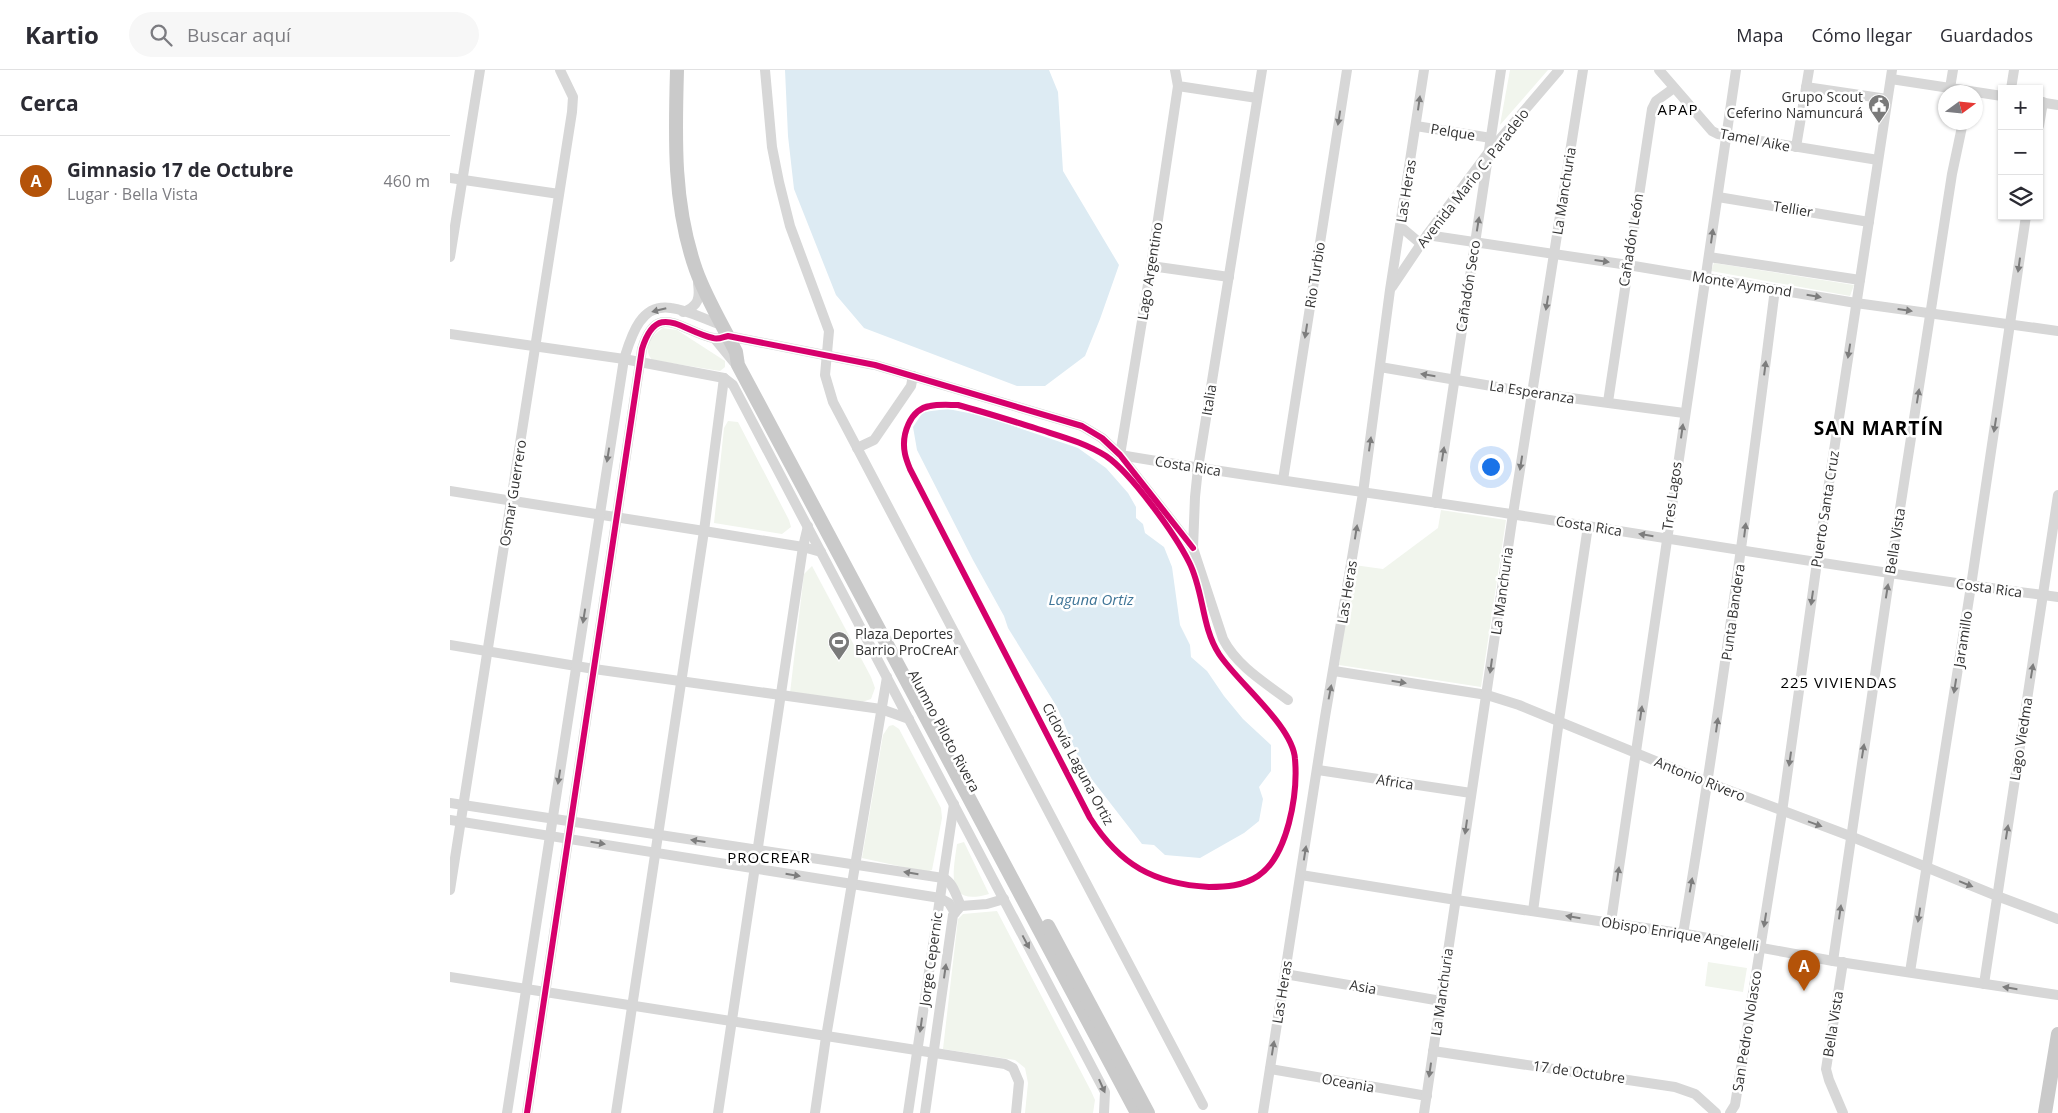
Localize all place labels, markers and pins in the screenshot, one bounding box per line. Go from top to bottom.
place label: Grupo Scout Ceferino Namuncurá [1727,87,1863,122]
public building icon: Grupo Scout Ceferino Namuncurá [1867,93,1891,124]
place label: Plaza Deportes Barrio ProCreAr [855,624,959,659]
sports icon: Plaza Deportes Barrio ProCreAr [827,630,851,661]
pin: A [1788,950,1820,991]

